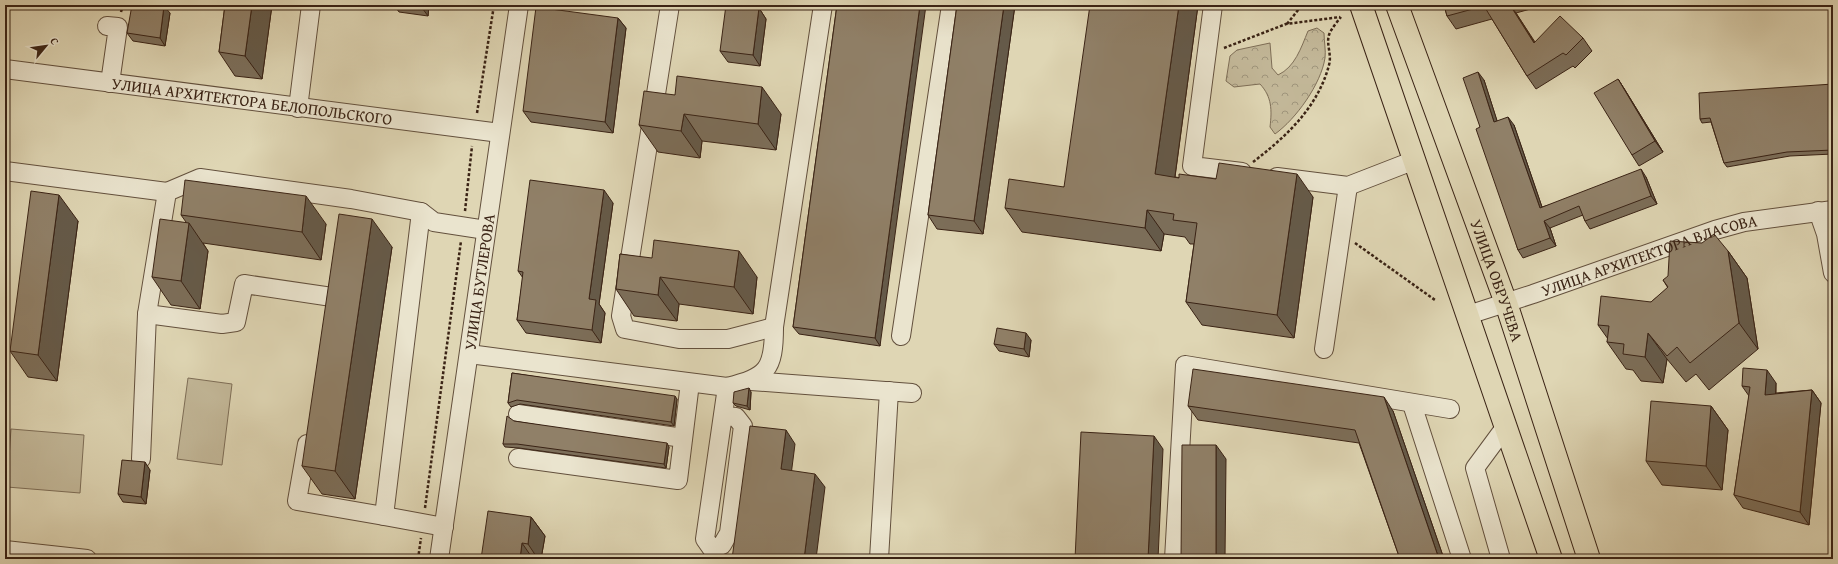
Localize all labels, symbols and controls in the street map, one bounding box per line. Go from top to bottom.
north arrow [26,26,66,66]
text: С [46,35,63,48]
street label: УЛИЦА АРХИТЕКТОРА БЕЛОПОЛЬСКОГО [110,71,394,131]
street label: УЛИЦА АРХИТЕКТОРА ВЛАСОВА [1538,208,1759,302]
street label: УЛИЦА БУТЛЕРОВА [457,212,501,352]
street label: УЛИЦА ОБРУЧЕВА [1464,216,1530,345]

